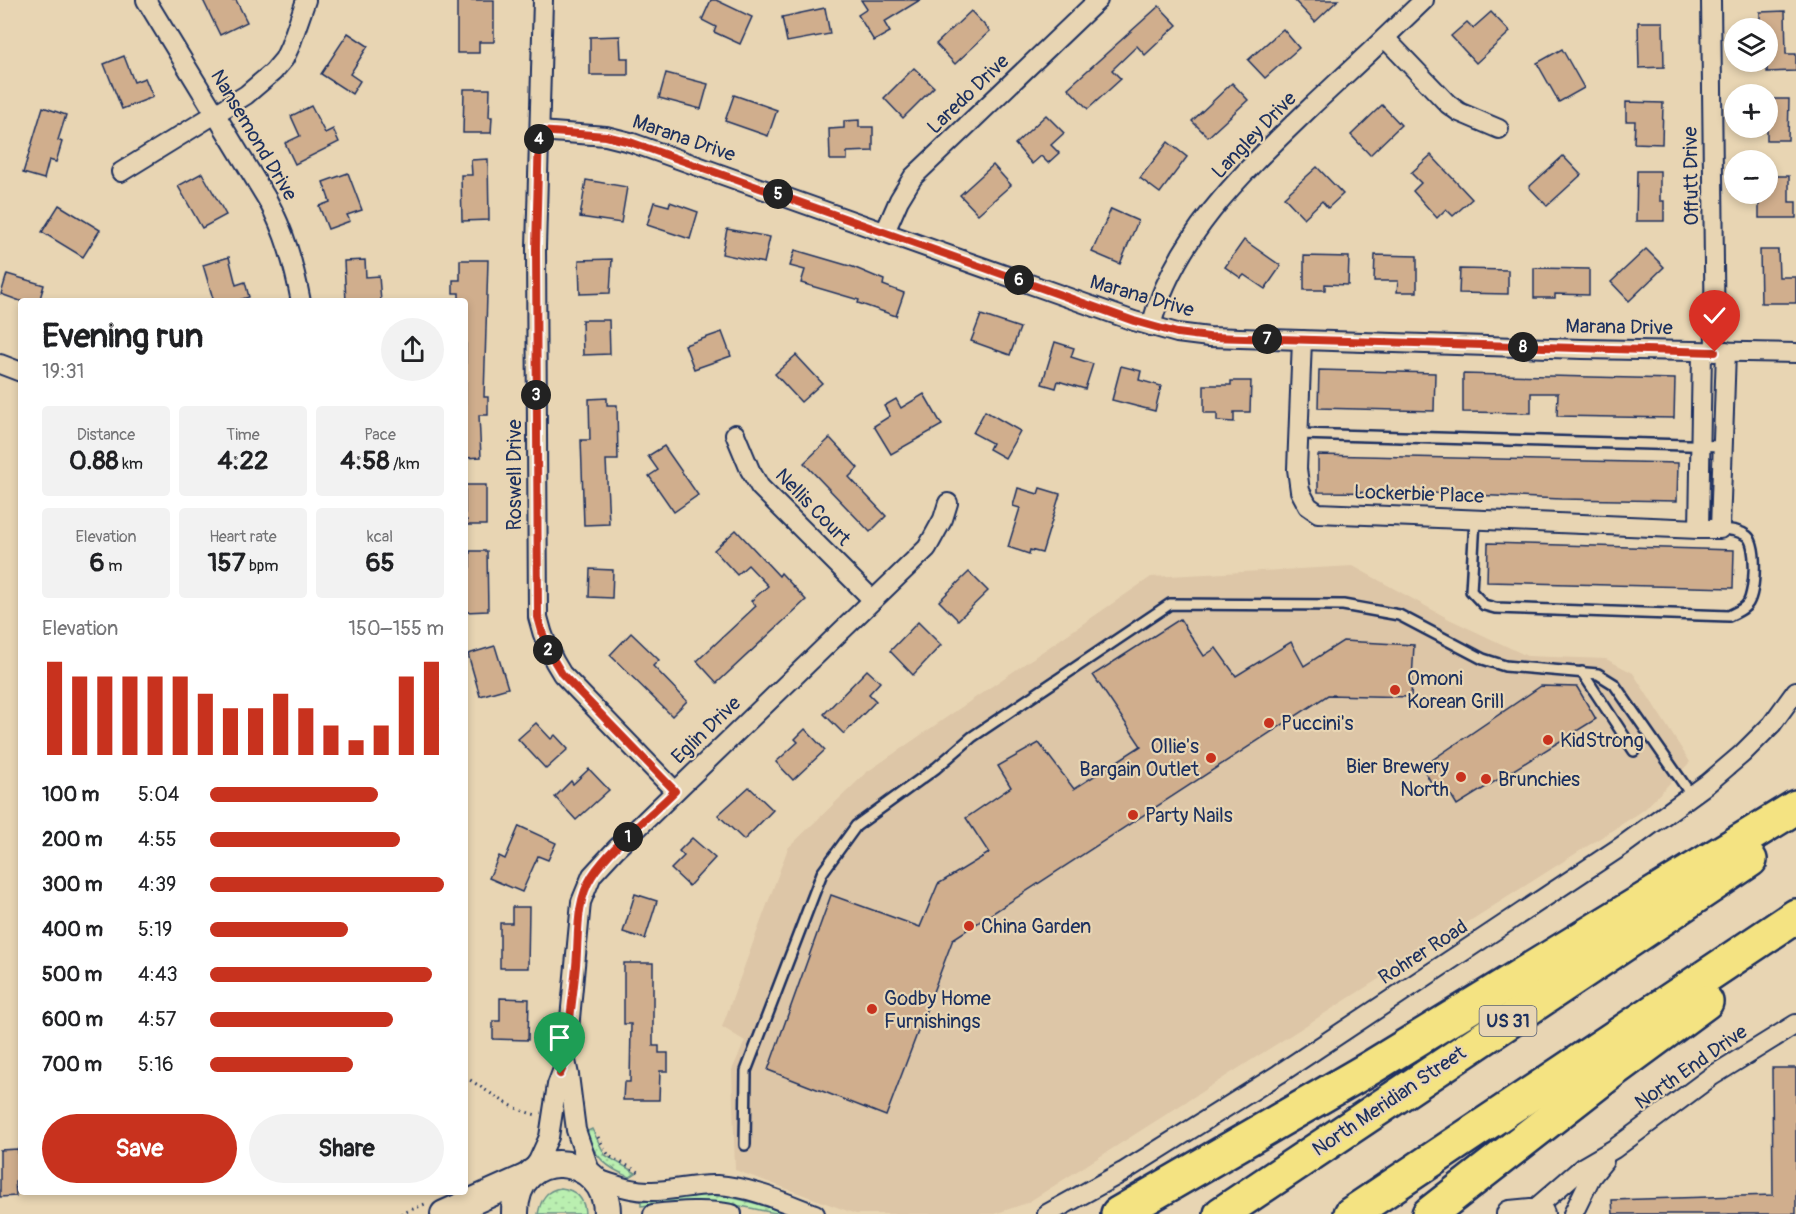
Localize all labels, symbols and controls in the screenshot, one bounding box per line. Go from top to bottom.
map controls [1724,18,1778,204]
button: layers [1724,18,1778,72]
street label: Laredo Drive [922,49,1014,139]
street label: Nansemond Drive [205,65,303,205]
button: + [1724,84,1778,138]
street label: Langley Drive [1206,86,1302,184]
street label: Marana Drive [629,109,739,167]
pin: 4 [524,124,554,154]
street label: Offutt Drive [1678,126,1704,226]
text: 4 [534,129,544,149]
button: − [1724,150,1778,204]
pin: 5 [763,179,793,209]
text: 5 [774,184,782,204]
pin: 6 [1004,265,1034,295]
street label: Marana Drive [1087,269,1197,323]
text: 6 [1014,270,1024,290]
pin [1689,290,1740,352]
icon: check [1698,299,1731,332]
street label: Marana Drive [1565,314,1673,340]
text: Evening run [42,316,203,357]
button: share [381,318,444,381]
pin: 7 [1252,324,1282,354]
text: 7 [1263,329,1271,349]
pin: 8 [1508,332,1538,362]
text: 8 [1519,337,1527,357]
text: 19:31 [42,359,84,384]
pin: 3 [521,380,551,410]
text: 3 [532,385,540,405]
street label: Roswell Drive [502,419,527,531]
text: Distance [77,425,135,445]
text: Time [226,425,260,445]
text: Pace [364,425,396,445]
text: 0.88 [69,445,119,477]
text: 4:22 [217,445,269,477]
text: 4:58 [340,445,390,477]
text: km [119,454,143,474]
text: /km [390,454,420,474]
street label: Nellis Court [770,463,857,552]
street label: Lockerbie Place [1353,479,1485,509]
text: Elevation [76,527,136,547]
text: Heart rate [209,527,277,547]
text: kcal [367,527,393,547]
text: 6 [90,547,105,579]
text: 157 [207,547,245,579]
text: 65 [365,547,395,579]
text: m [105,556,122,576]
text: bpm [245,556,279,576]
text: Elevation [42,616,118,641]
text: 150–155 m [348,616,444,641]
pin: 2 [533,635,563,665]
text: 2 [544,640,552,660]
place label: Omoni Korean Grill [1407,666,1504,714]
marker: Omoni Korean Grill [1388,683,1402,697]
street label: Eglin Drive [666,691,746,769]
place label: Puccini's [1281,711,1354,736]
marker: Puccini's [1262,716,1276,730]
place label: KidStrong [1560,728,1644,753]
marker: KidStrong [1541,733,1555,747]
place label: Ollie's Bargain Outlet [1079,734,1200,782]
marker: Ollie's Bargain Outlet [1204,751,1218,765]
place label: Bier Brewery North [1346,754,1449,802]
place label: Brunchies [1498,767,1580,792]
marker: Bier Brewery North [1454,770,1468,784]
marker: Brunchies [1479,772,1493,786]
text: 100 m [42,782,99,807]
text: 5:04 [138,782,179,807]
place label: Party Nails [1145,803,1233,828]
marker: Party Nails [1126,808,1140,822]
pin: 1 [613,822,643,852]
text: 200 m [42,827,103,852]
text: 4:55 [138,827,177,852]
text: 1 [625,827,631,847]
text: 300 m [42,872,103,897]
text: 4:39 [138,872,176,897]
place label: China Garden [981,914,1091,939]
street label: Rohrer Road [1374,914,1472,990]
text: 400 m [42,917,103,942]
text: 5:19 [138,917,172,942]
marker: China Garden [962,919,976,933]
text: 500 m [42,962,102,987]
text: 4:43 [138,962,178,987]
place label: Godby Home Furnishings [884,986,991,1034]
marker: Godby Home Furnishings [865,1002,879,1016]
road number: US 31 [1480,1006,1537,1036]
text: 600 m [42,1007,103,1032]
text: 4:57 [138,1007,176,1032]
pin [534,1012,585,1074]
street label: North End Drive [1630,1019,1752,1115]
icon: arrive [543,1021,576,1054]
street label: North Meridian Street [1307,1040,1471,1162]
text: 700 m [42,1052,102,1077]
text: 5:16 [138,1052,174,1077]
button: Save [42,1114,237,1183]
button: Share [249,1114,444,1183]

